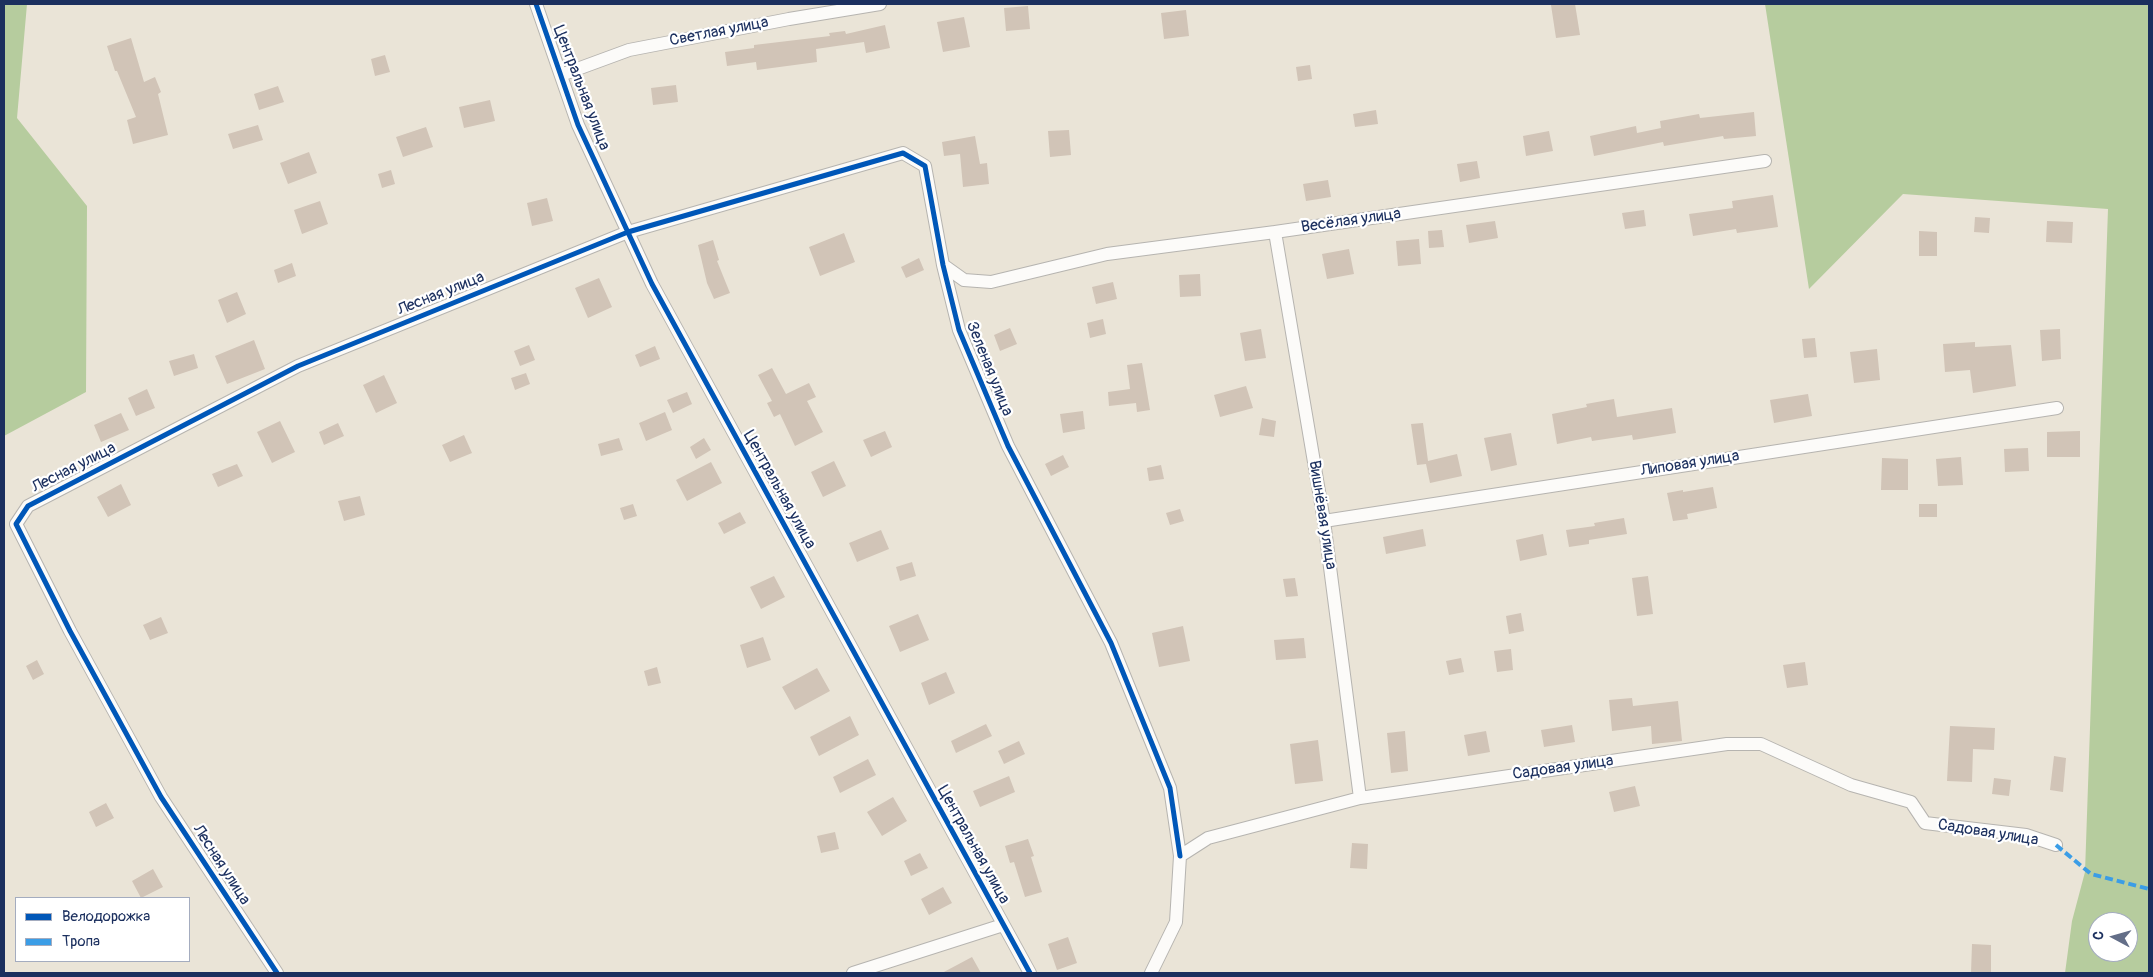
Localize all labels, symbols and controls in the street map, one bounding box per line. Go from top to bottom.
street label: Светлая улица [668,13,770,51]
street label: Центральная улица [548,23,614,153]
street label: Весёлая улица [1300,205,1402,237]
street label: Лесная улица [395,268,487,320]
street label: Зеленая улица [961,319,1017,419]
street label: Центральная улица [739,428,819,552]
street label: Лесная улица [29,439,119,497]
street label: Липовая улица [1639,447,1741,481]
street label: Вишнёвая улица [1304,459,1340,571]
street label: Садовая улица [1511,751,1615,785]
street label: Центральная улица [933,783,1013,907]
street label: Садовая улица [1936,816,2040,850]
street label: Лесная улица [188,821,254,909]
legend [15,897,190,962]
text: Велодорожка [62,907,150,926]
north arrow [2088,912,2138,962]
text: С [2090,930,2107,941]
text: Тропа [62,932,100,951]

